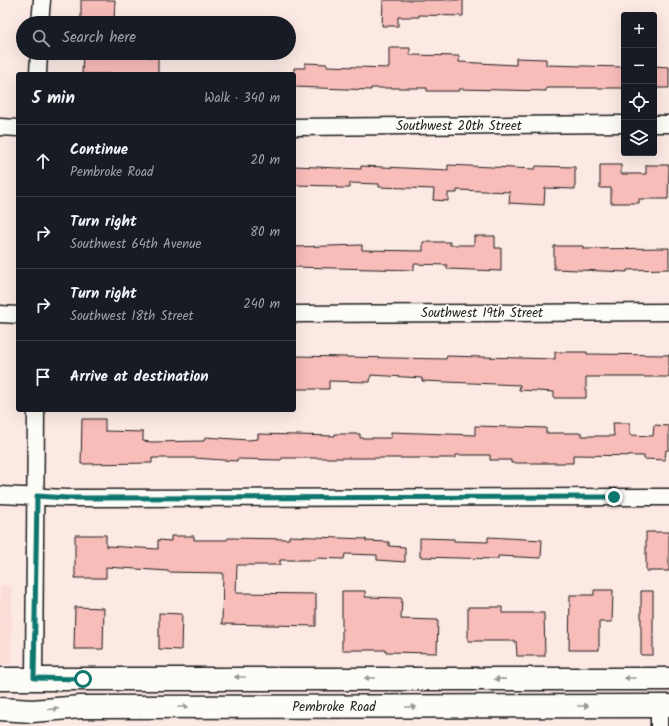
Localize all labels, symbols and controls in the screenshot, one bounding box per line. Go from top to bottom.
map controls [621,12,657,156]
button: + [621,12,657,48]
search box [16,16,296,60]
text: Search here [62,26,136,50]
icon: search [30,27,52,49]
button: − [621,48,657,84]
button: locate [621,84,657,120]
text: 5 min [32,85,75,112]
text: Walk · 340 m [204,88,280,109]
street label: Southwest 20th Street [396,116,523,137]
button: layers [621,120,657,156]
text: Continue [70,138,128,162]
icon: ahead [32,150,54,172]
text: 20 m [250,150,280,171]
text: Pembroke Road [70,162,154,183]
text: Turn right [70,210,137,234]
icon: right [32,222,54,244]
text: 80 m [250,222,280,243]
text: Southwest 64th Avenue [70,234,201,255]
text: Turn right [70,282,137,306]
icon: right [32,294,54,316]
text: 240 m [243,294,280,315]
street label: Southwest 19th Street [421,303,544,324]
text: Southwest 18th Street [70,306,194,327]
text: Arrive at destination [70,365,209,389]
icon: arrive [32,366,54,388]
route end [605,488,623,506]
route start [74,670,92,688]
one-way arrow [233,674,246,680]
one-way arrow [363,675,376,681]
one-way arrow [624,675,636,682]
one-way arrow [493,676,506,682]
street label: Pembroke Road [292,697,376,718]
one-way arrow [577,703,590,709]
one-way arrow [177,704,190,710]
one-way arrow [405,704,418,710]
one-way arrow [47,706,59,713]

